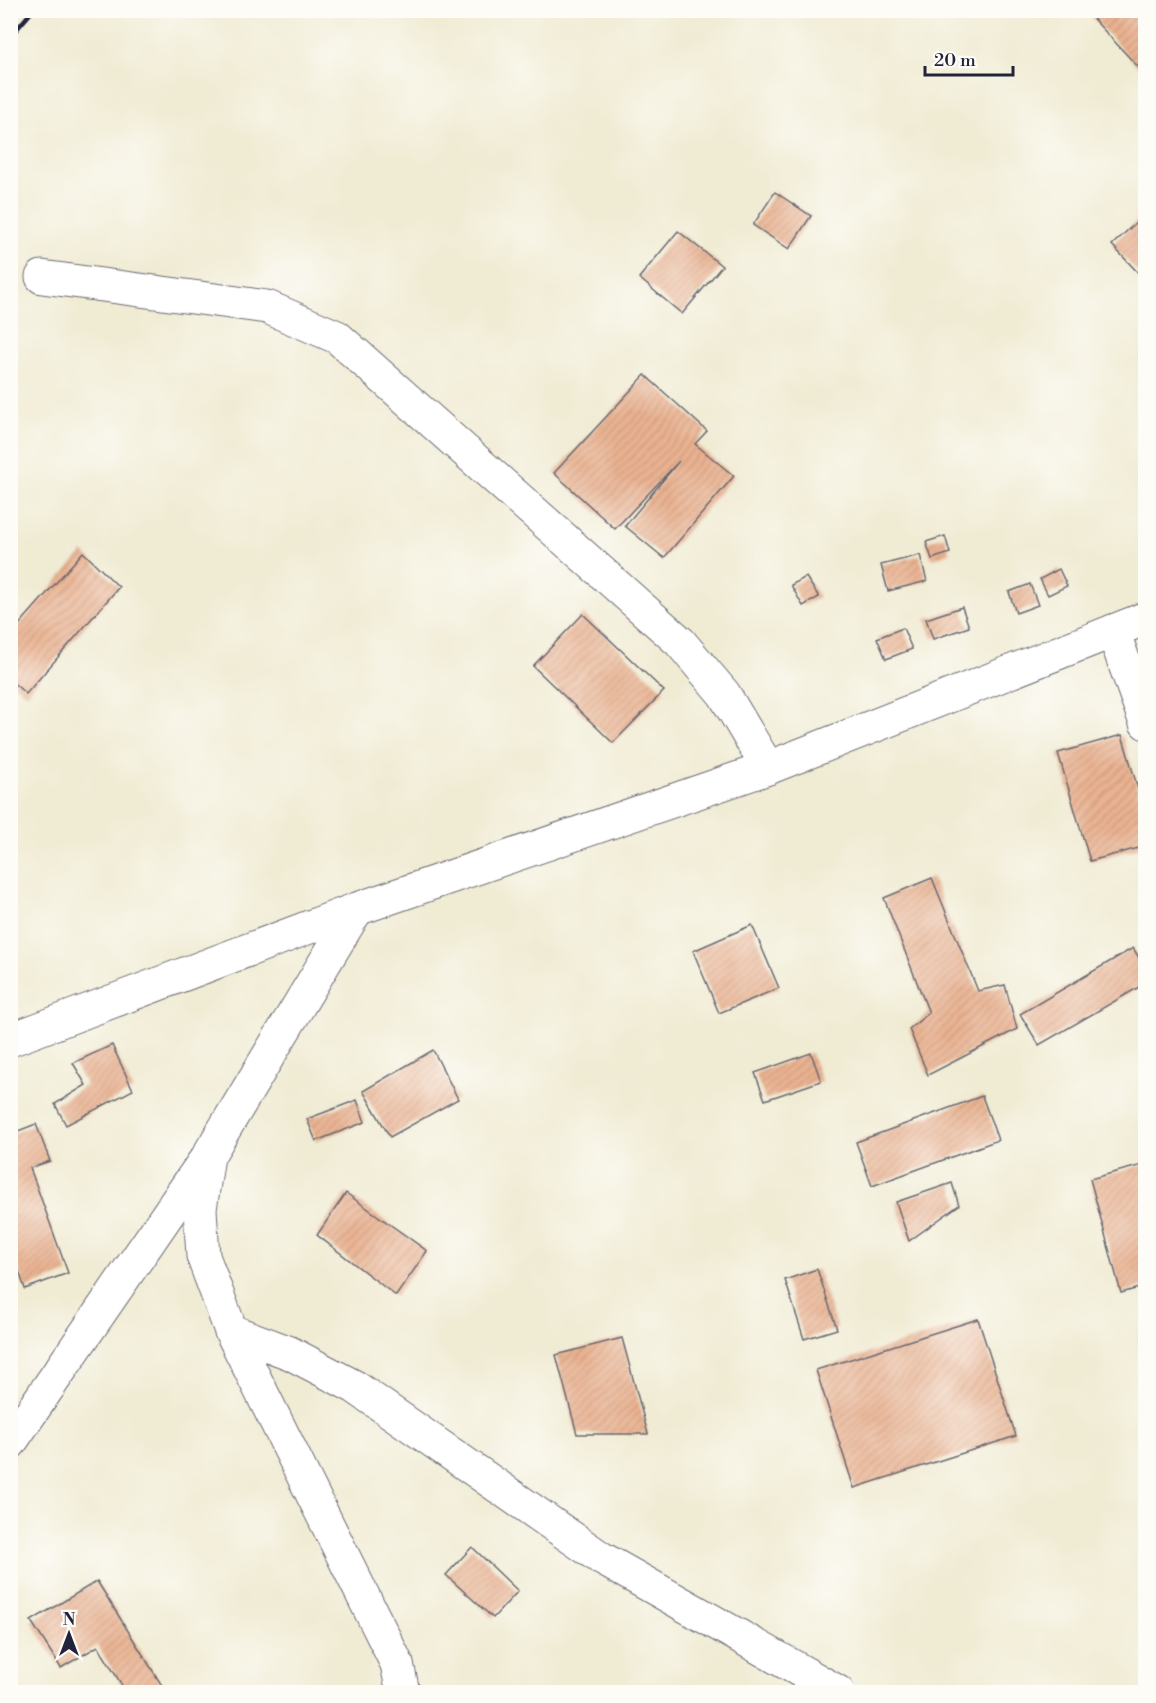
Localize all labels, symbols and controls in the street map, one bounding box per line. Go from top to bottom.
scale bar [925,39,1014,77]
text: 20 m [934,49,976,72]
north arrow [39,1604,99,1664]
text: N [63,1610,76,1630]

